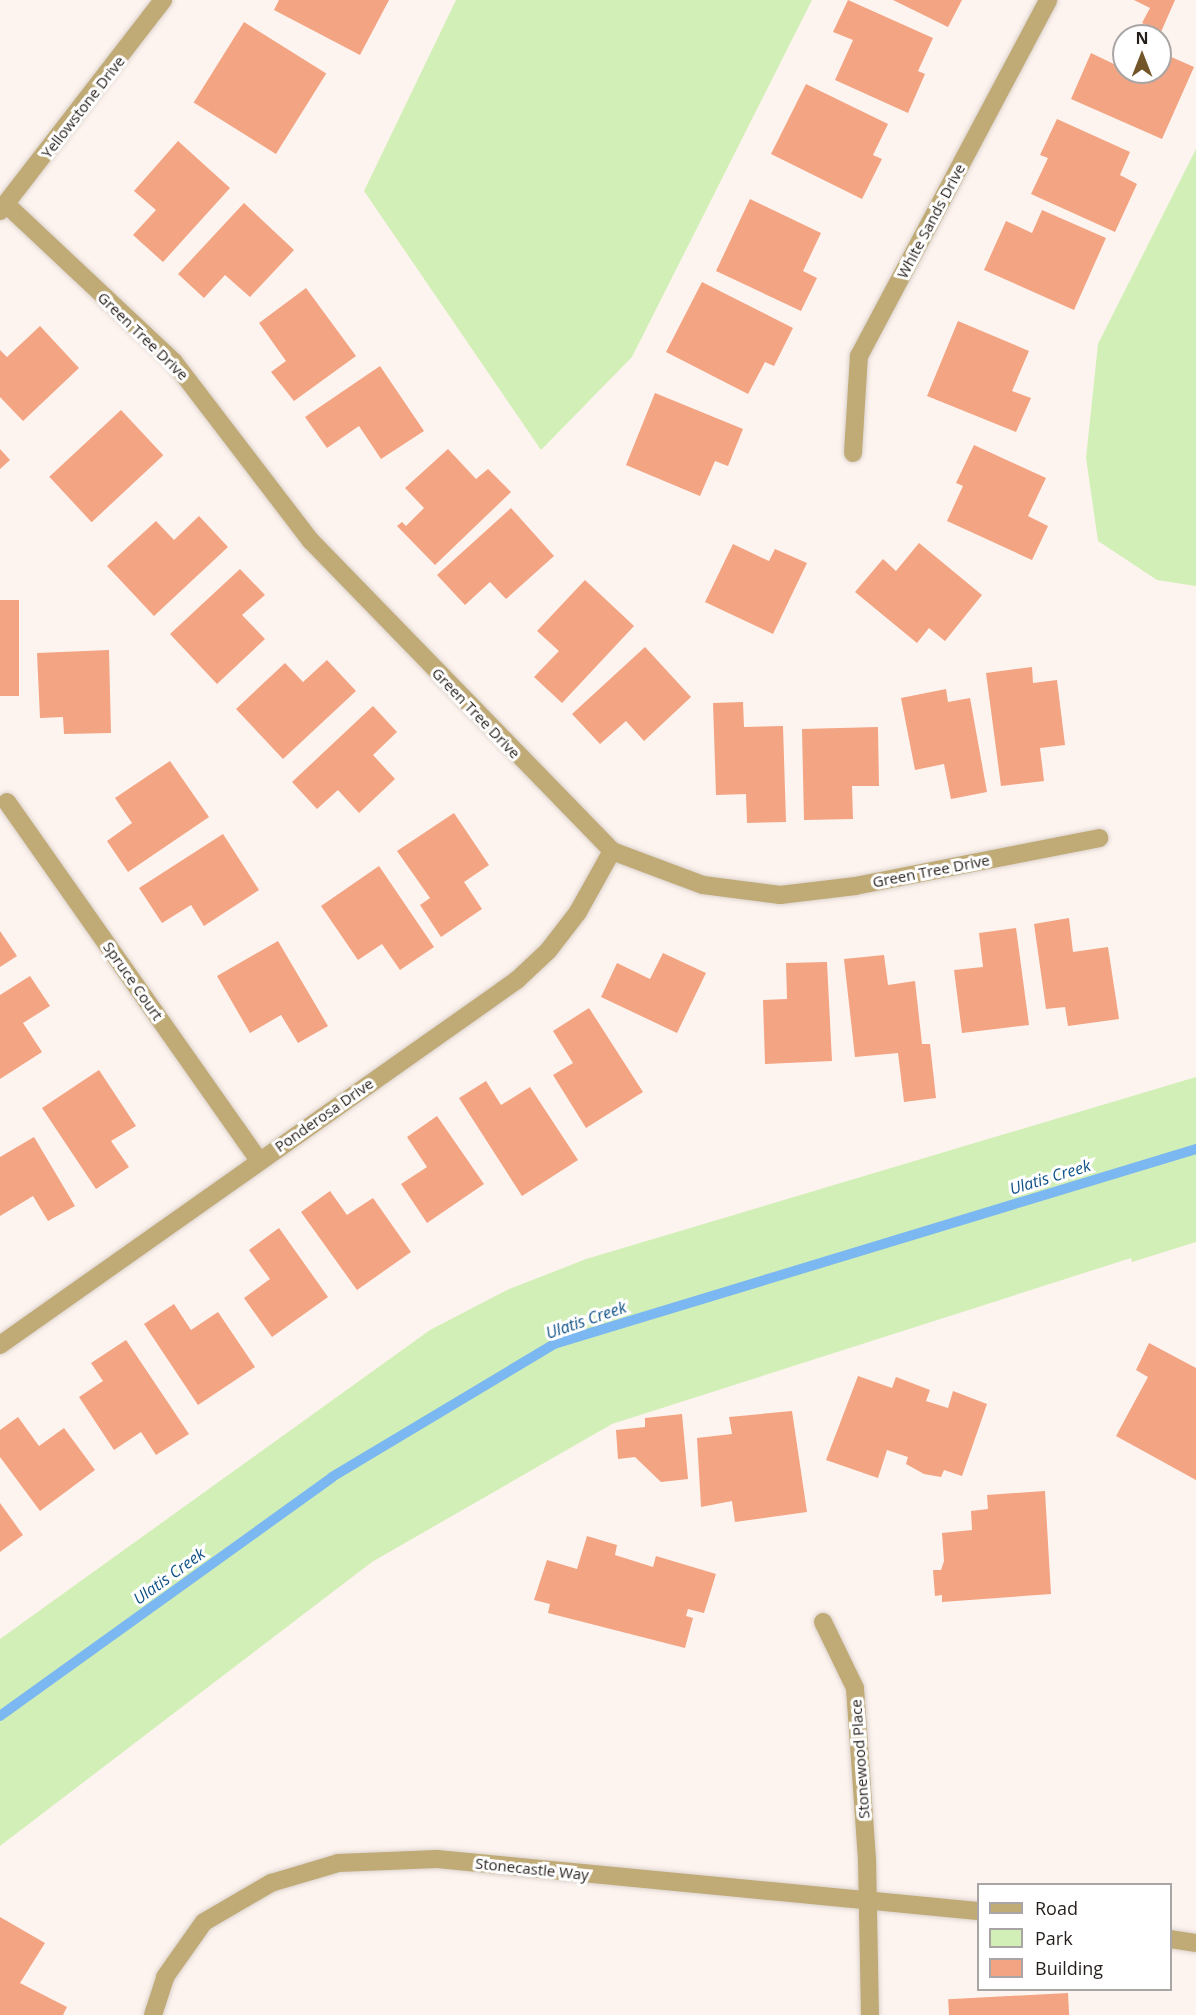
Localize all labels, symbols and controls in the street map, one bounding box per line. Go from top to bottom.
north arrow [1112,24,1172,84]
text: N [1135,27,1149,49]
street label: Yellowstone Drive [37,52,129,162]
street label: White Sands Drive [893,161,969,281]
street label: Green Tree Drive [94,288,192,384]
street label: Green Tree Drive [428,664,524,762]
street label: Green Tree Drive [871,851,991,891]
street label: Spruce Court [99,938,167,1024]
street label: Ponderosa Drive [271,1074,377,1156]
water label: Ulatis Creek [1007,1156,1093,1198]
water label: Ulatis Creek [543,1297,629,1343]
water label: Ulatis Creek [129,1544,209,1608]
street label: Stonewood Place [847,1699,873,1819]
street label: Stonecastle Way [474,1854,590,1884]
legend [977,1883,1172,1991]
text: Road [1035,1896,1078,1920]
text: Park [1035,1926,1073,1950]
text: Building [1035,1956,1103,1980]

